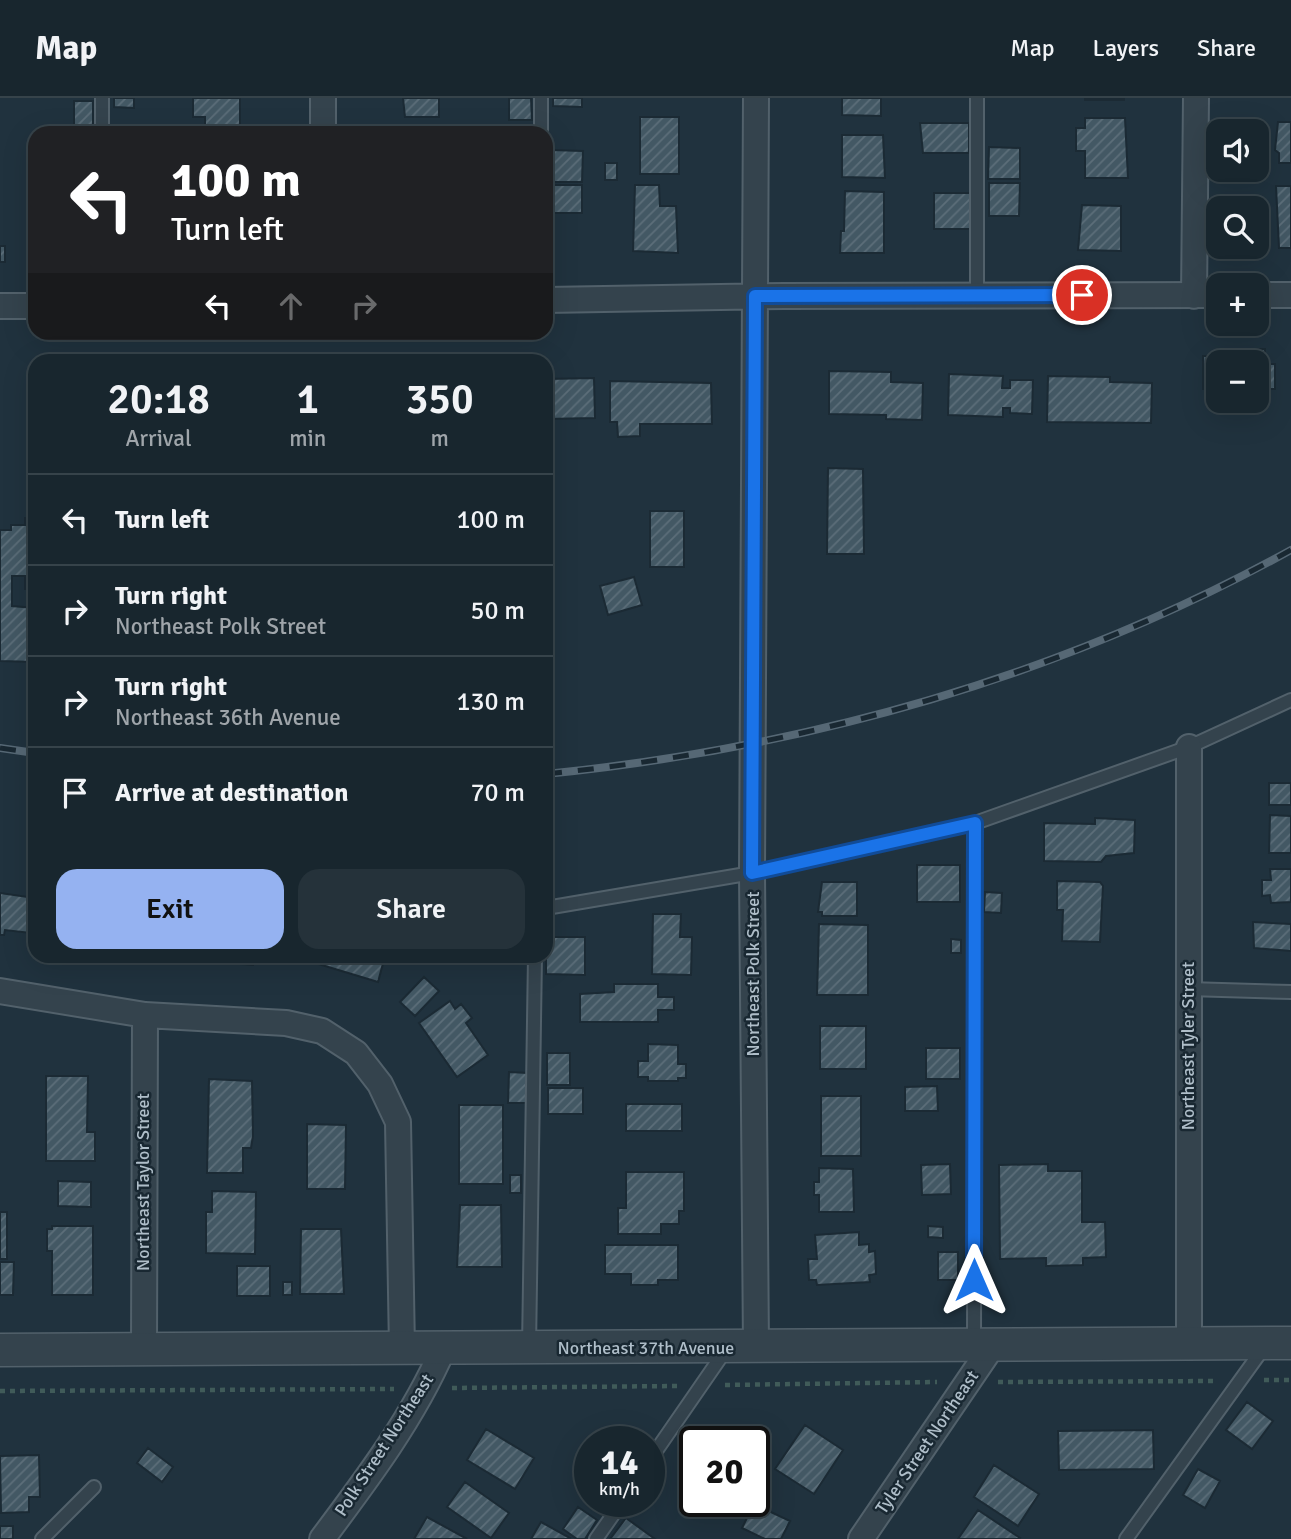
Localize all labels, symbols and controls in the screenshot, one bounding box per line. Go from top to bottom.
text: Map [35,28,97,69]
text: Map [1010,33,1055,63]
text: Layers [1093,33,1159,63]
text: Share [1197,33,1256,63]
map controls [1206,119,1269,413]
button: sound [1206,119,1269,182]
text: 100 m [171,150,301,210]
icon: left [56,154,147,245]
button: search [1206,196,1269,259]
text: Turn left [171,210,284,249]
pin [1052,265,1112,325]
button: + [1206,273,1269,336]
icon: arrive [1063,276,1101,314]
icon: left [199,287,237,325]
icon: ahead [272,287,310,325]
icon: right [345,287,383,325]
button: − [1206,350,1269,413]
text: 20:18 [107,374,210,425]
text: 1 [296,374,319,425]
text: 350 [406,374,474,425]
text: Arrival [125,424,192,453]
text: min [289,424,326,453]
text: m [430,424,449,453]
icon: left [56,501,94,539]
text: Turn left [115,504,209,536]
text: 100 m [456,504,525,536]
text: Turn right [115,580,227,612]
icon: right [56,592,94,630]
text: 50 m [470,595,525,627]
text: Northeast Polk Street [115,612,326,641]
text: Turn right [115,671,227,703]
icon: right [56,683,94,721]
text: 130 m [456,686,525,718]
text: Northeast 36th Avenue [115,703,341,732]
icon: arrive [56,774,94,812]
text: Arrive at destination [115,777,348,809]
text: 70 m [470,777,525,809]
button: Exit [56,869,284,949]
button: Share [298,869,525,949]
street label: Northeast Polk Street [742,891,764,1057]
street label: Northeast Tyler Street [1177,962,1199,1130]
street label: Northeast Taylor Street [132,1093,154,1271]
position arrow [937,1243,1011,1317]
street label: Northeast 37th Avenue [558,1337,734,1359]
street label: Tyler Street Northeast [871,1366,983,1518]
street label: Polk Street Northeast [330,1370,438,1520]
speed limit sign: 20 [679,1426,770,1517]
text: 14 [601,1441,638,1484]
text: km/h [599,1478,640,1500]

